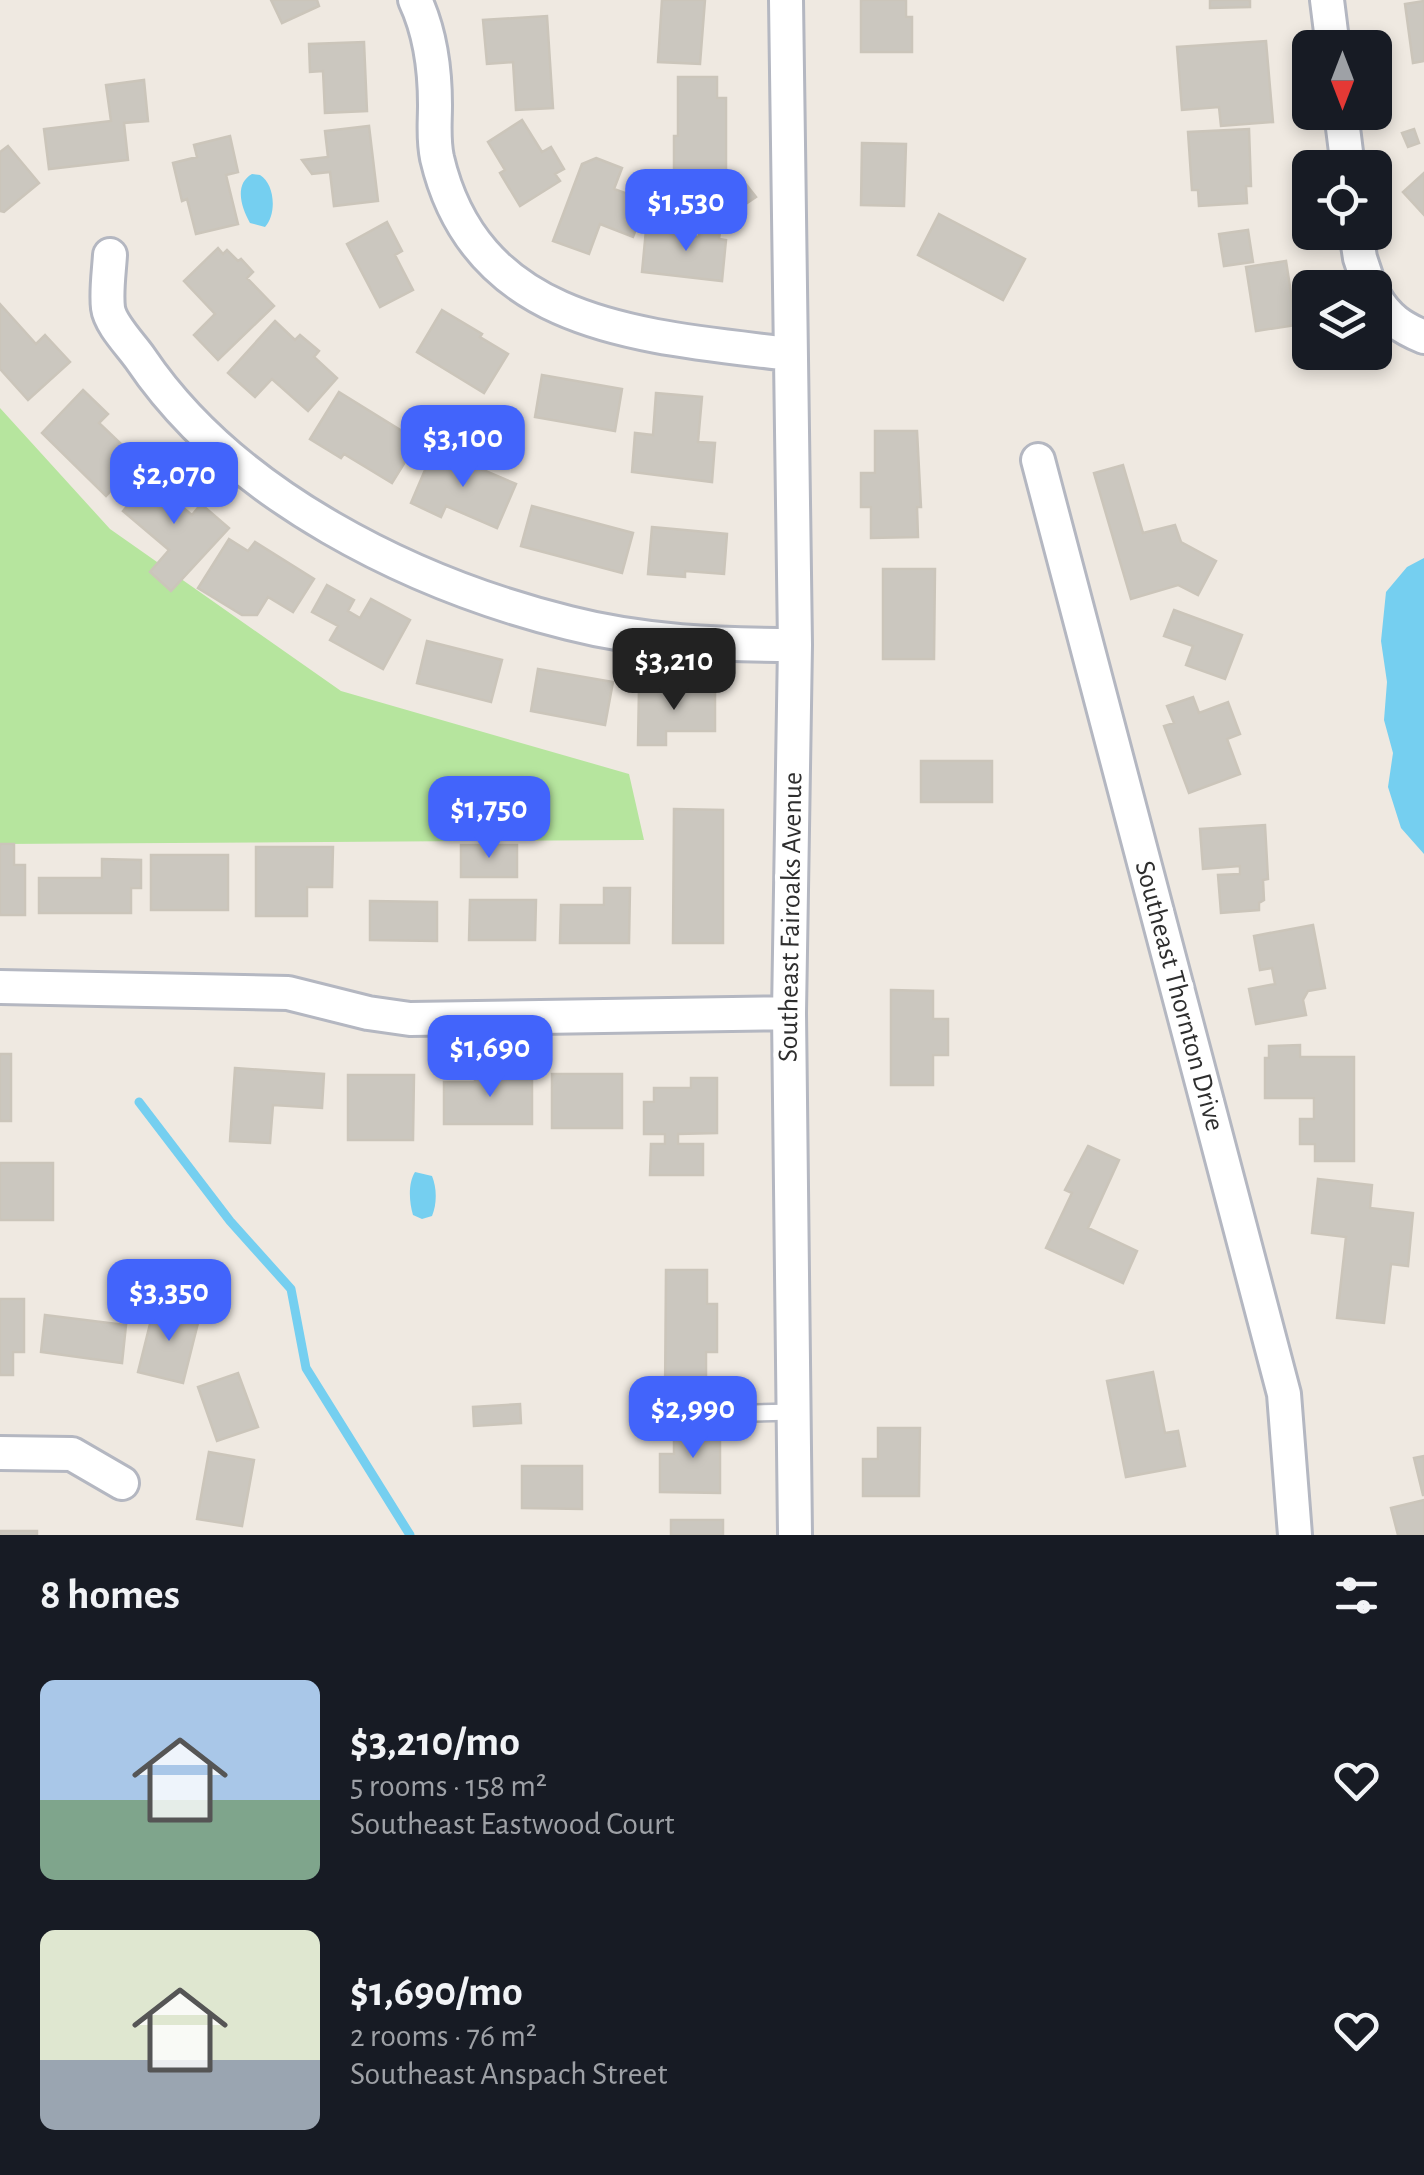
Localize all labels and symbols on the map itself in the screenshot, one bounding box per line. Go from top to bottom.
north arrow [1292,30,1392,130]
pin: $1,530 [605,169,767,254]
pin: $3,100 [382,405,544,490]
pin: $2,070 [93,442,255,527]
pin: $3,210 [593,628,755,713]
street label: Southeast Fairoaks Avenue [774,772,808,1062]
pin: $1,750 [408,776,570,861]
street label: Southeast Thornton Drive [1129,858,1229,1134]
pin: $1,690 [409,1015,571,1100]
pin: $3,350 [88,1259,250,1344]
pin: $2,990 [612,1376,774,1461]

